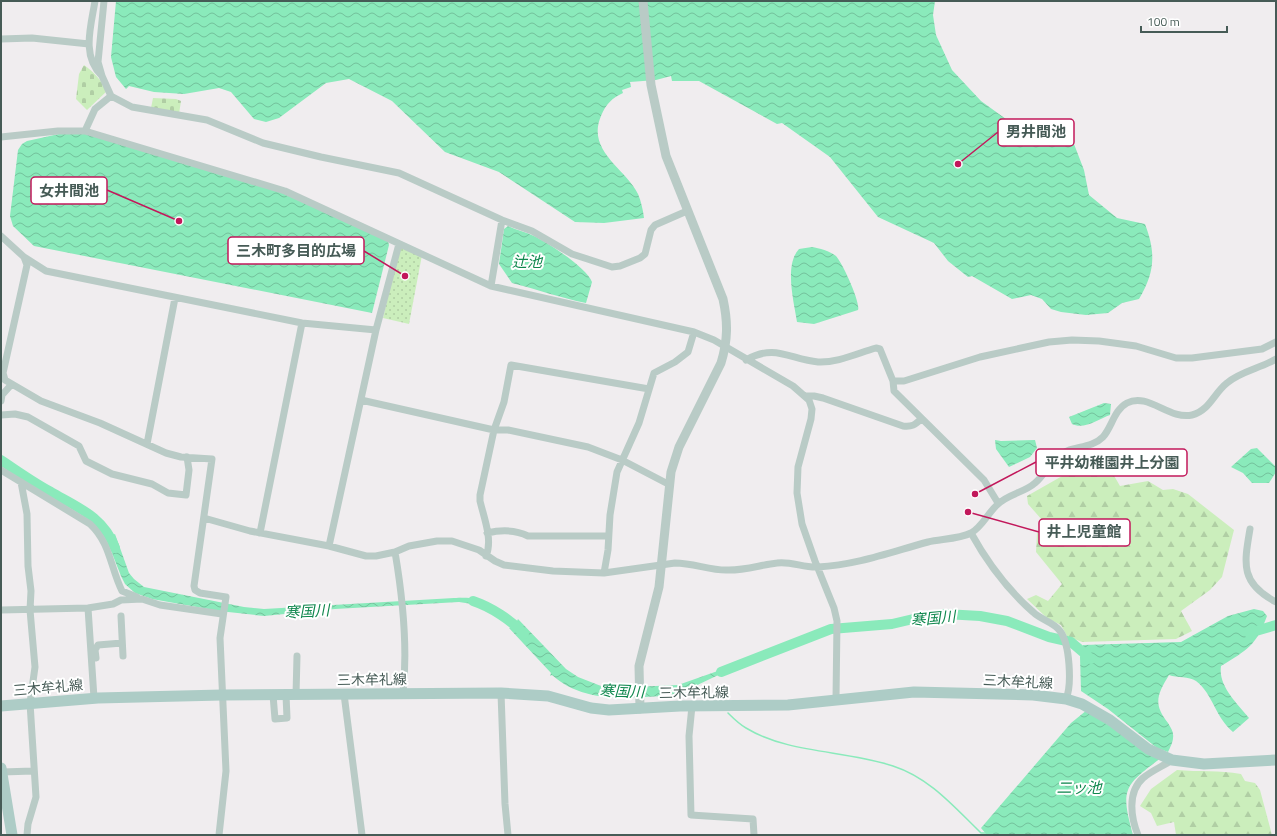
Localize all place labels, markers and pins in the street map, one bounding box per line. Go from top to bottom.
callout: 男井間池 [998,119,1074,146]
callout: 女井間池 [31,177,107,204]
callout: 三木町多目的広場 [228,237,364,264]
callout: 平井幼稚園井上分園 [1036,449,1187,476]
callout: 井上児童館 [1039,519,1130,546]

